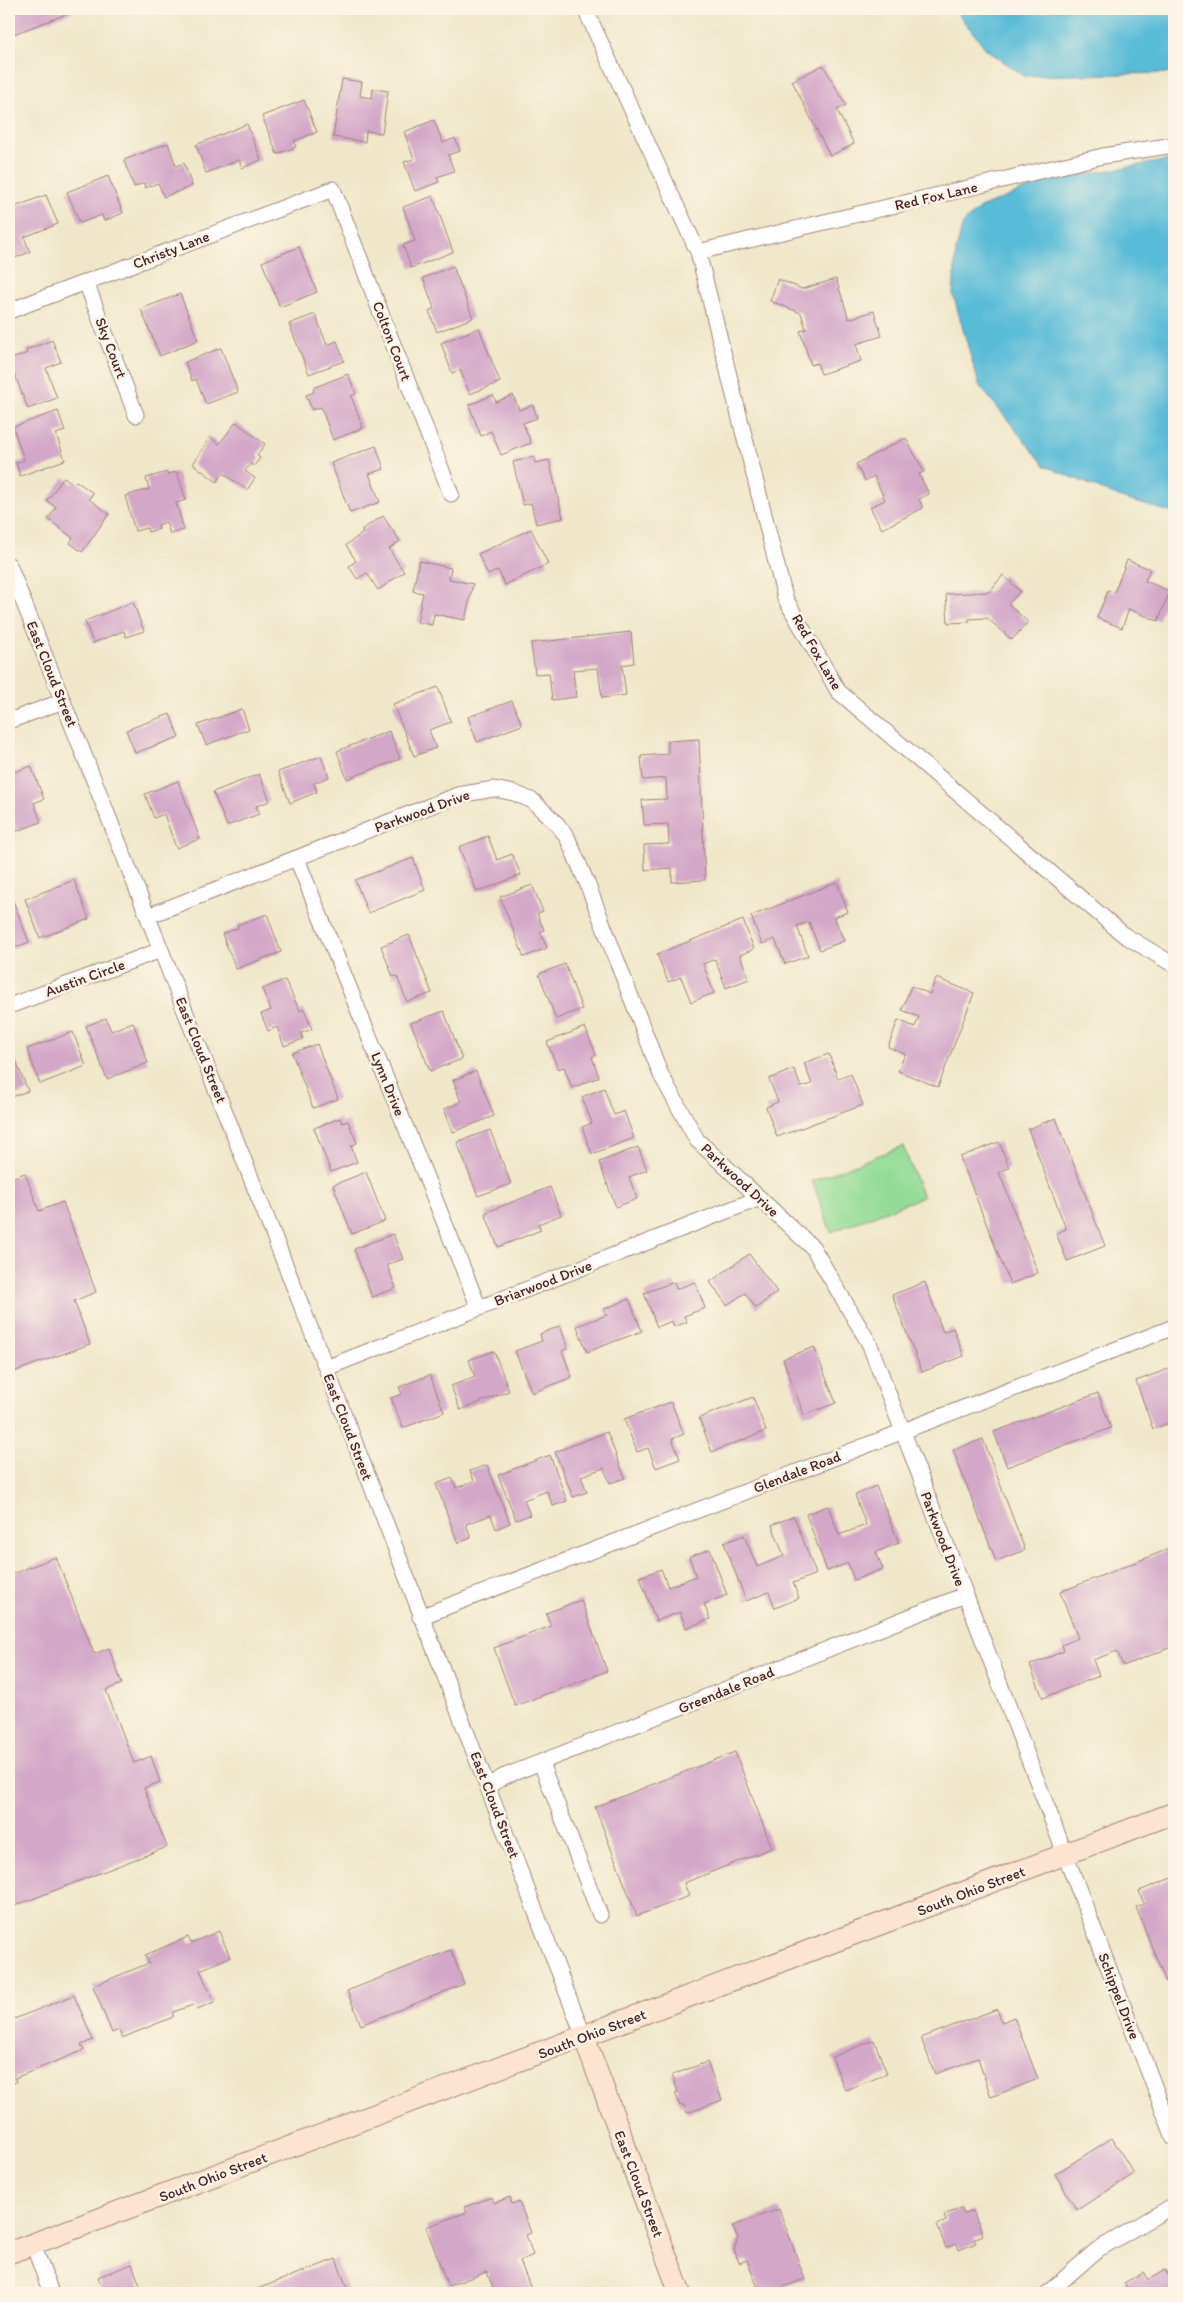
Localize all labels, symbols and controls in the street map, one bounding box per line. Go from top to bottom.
street label: Red Fox Lane [893,178,979,214]
street label: Christy Lane [130,227,212,273]
street label: Colton Court [369,299,416,384]
street label: Sky Court [91,315,131,381]
street label: Red Fox Lane [788,611,846,693]
street label: East Cloud Street [22,618,82,730]
street label: Parkwood Drive [372,785,472,837]
street label: Austin Circle [43,955,127,1001]
street label: East Cloud Street [171,994,231,1106]
street label: Lynn Drive [367,1049,409,1119]
street label: Parkwood Drive [697,1139,783,1221]
street label: Briarwood Drive [492,1256,594,1310]
street label: East Cloud Street [319,1371,377,1483]
street label: Glendale Road [751,1447,843,1497]
street label: Parkwood Drive [917,1489,969,1589]
street label: Greendale Road [675,1663,777,1717]
street label: East Cloud Street [466,1749,524,1861]
street label: South Ohio Street [914,1862,1028,1920]
street label: Schippel Drive [1094,1950,1144,2042]
street label: South Ohio Street [535,2005,649,2063]
street label: East Cloud Street [610,2128,668,2240]
street label: South Ohio Street [156,2148,270,2206]

